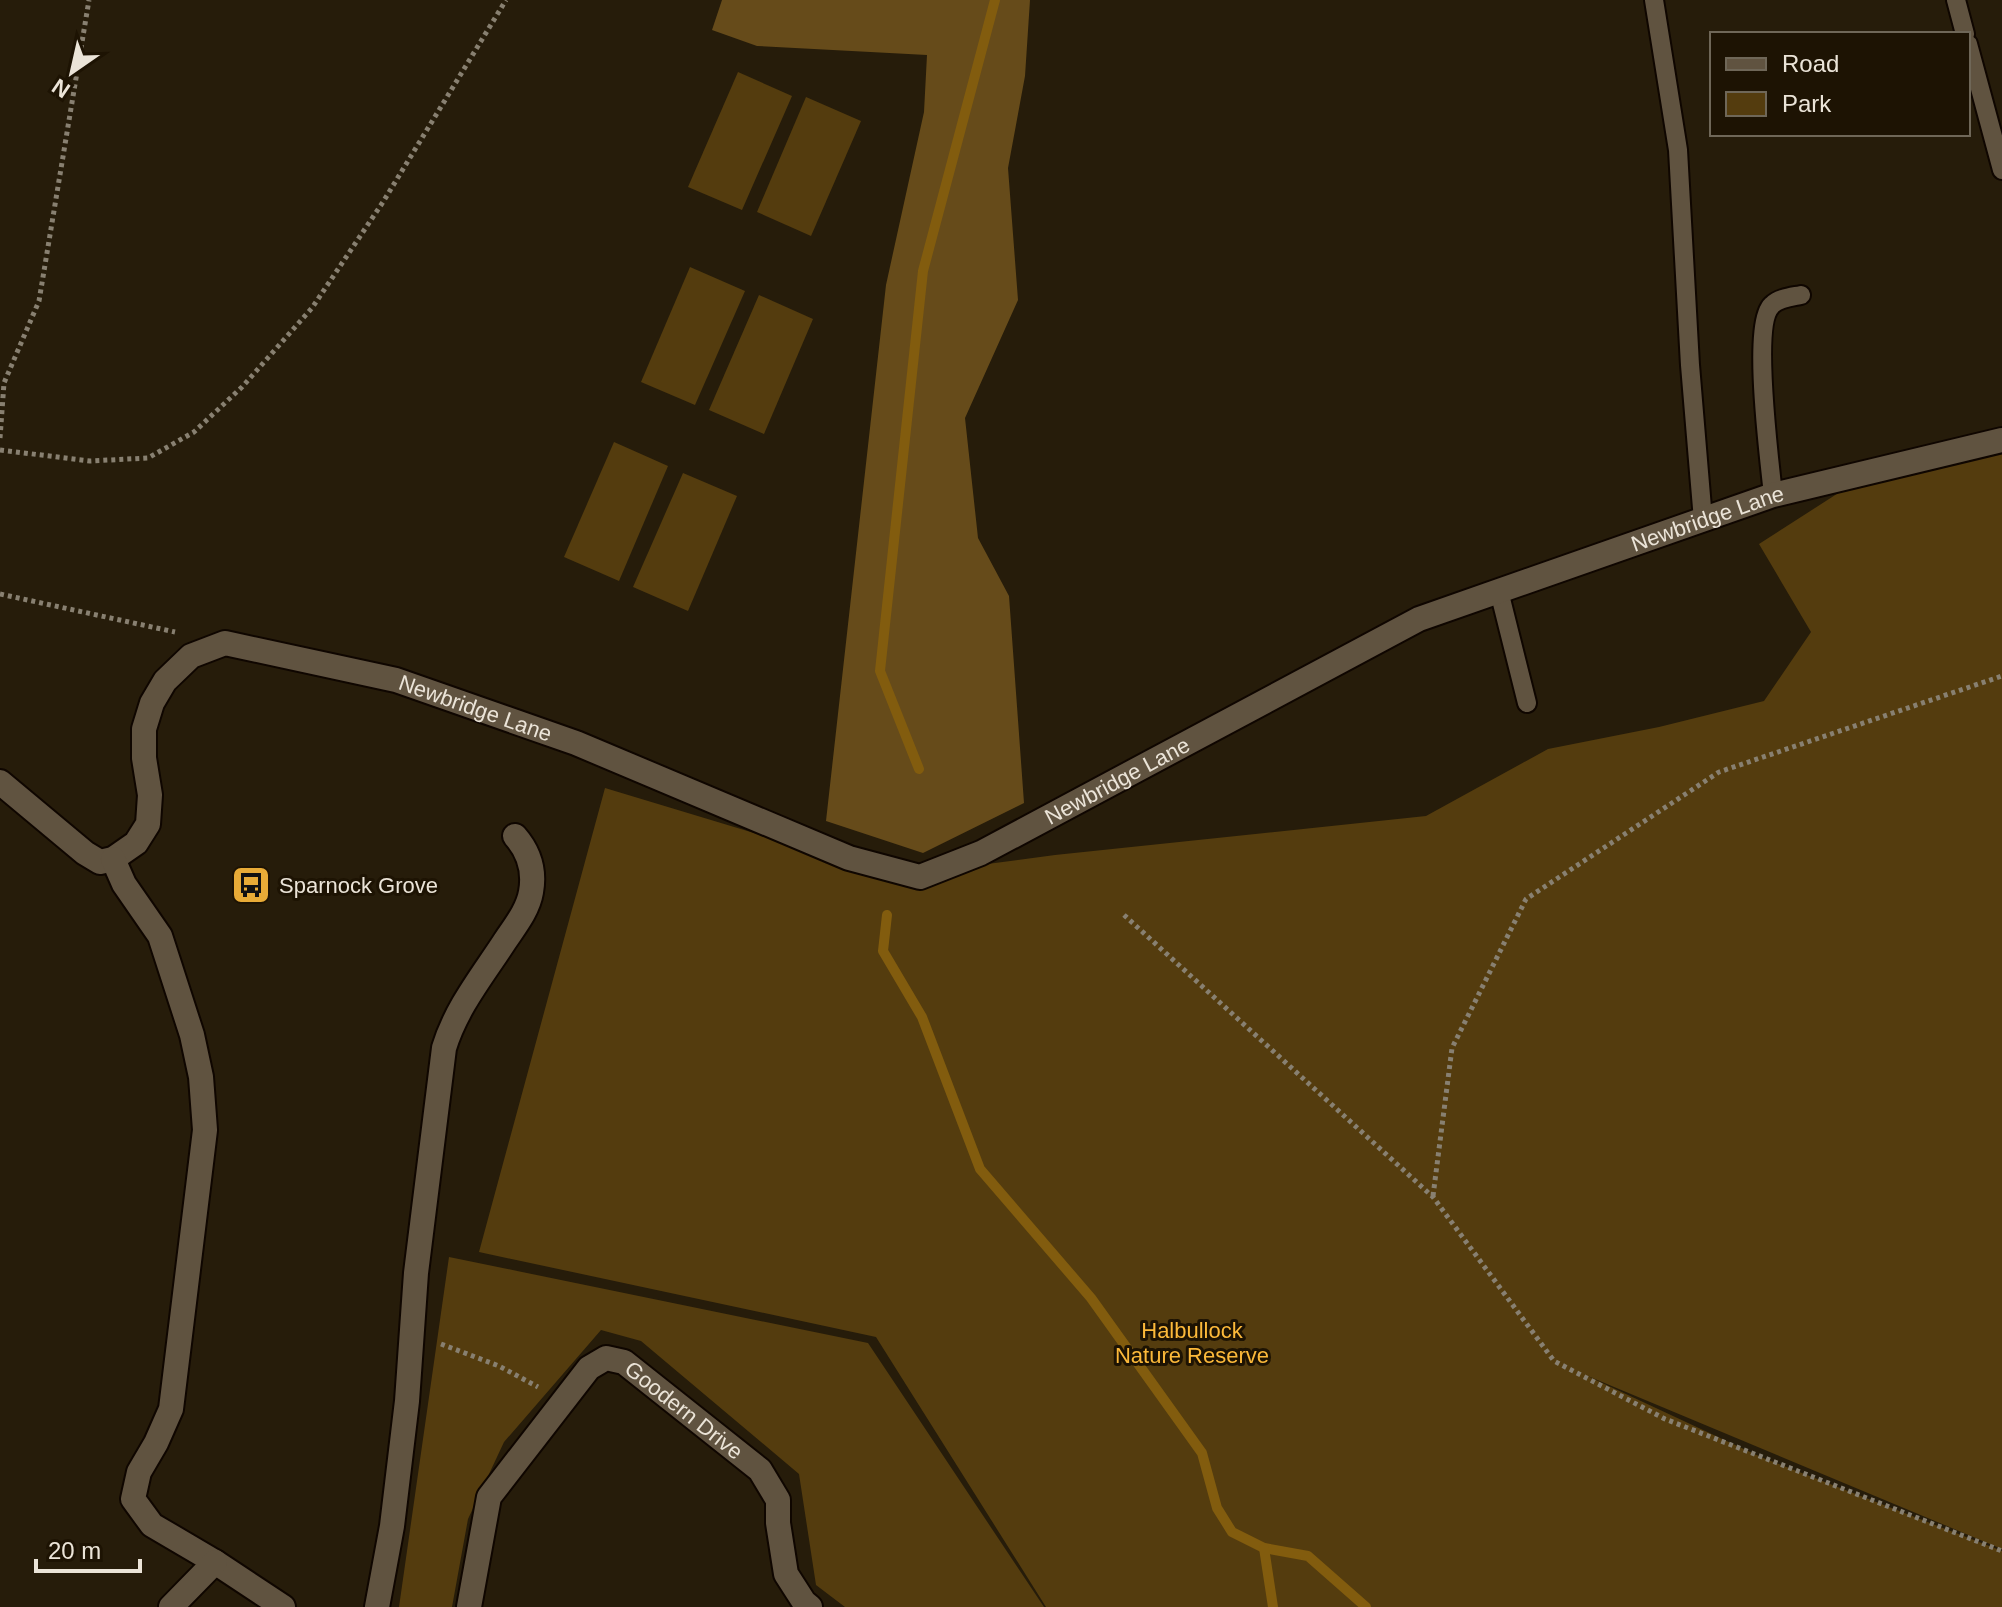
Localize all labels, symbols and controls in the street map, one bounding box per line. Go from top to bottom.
north arrow [32,32,112,112]
legend [1710,32,1970,136]
text: Road [1782,50,1839,77]
text: N [48,73,75,103]
text: Park [1782,90,1832,117]
street label: Newbridge Lane [1628,480,1786,556]
street label: Newbridge Lane [396,670,555,746]
street label: Newbridge Lane [1040,732,1194,829]
bus stop icon: Sparnock Grove [230,864,272,906]
place label: Sparnock Grove [279,873,438,898]
park label: Halbullock Nature Reserve [1115,1318,1269,1368]
street label: Goodern Drive [620,1355,748,1464]
scale bar [36,1523,140,1573]
text: 20 m [48,1537,101,1564]

